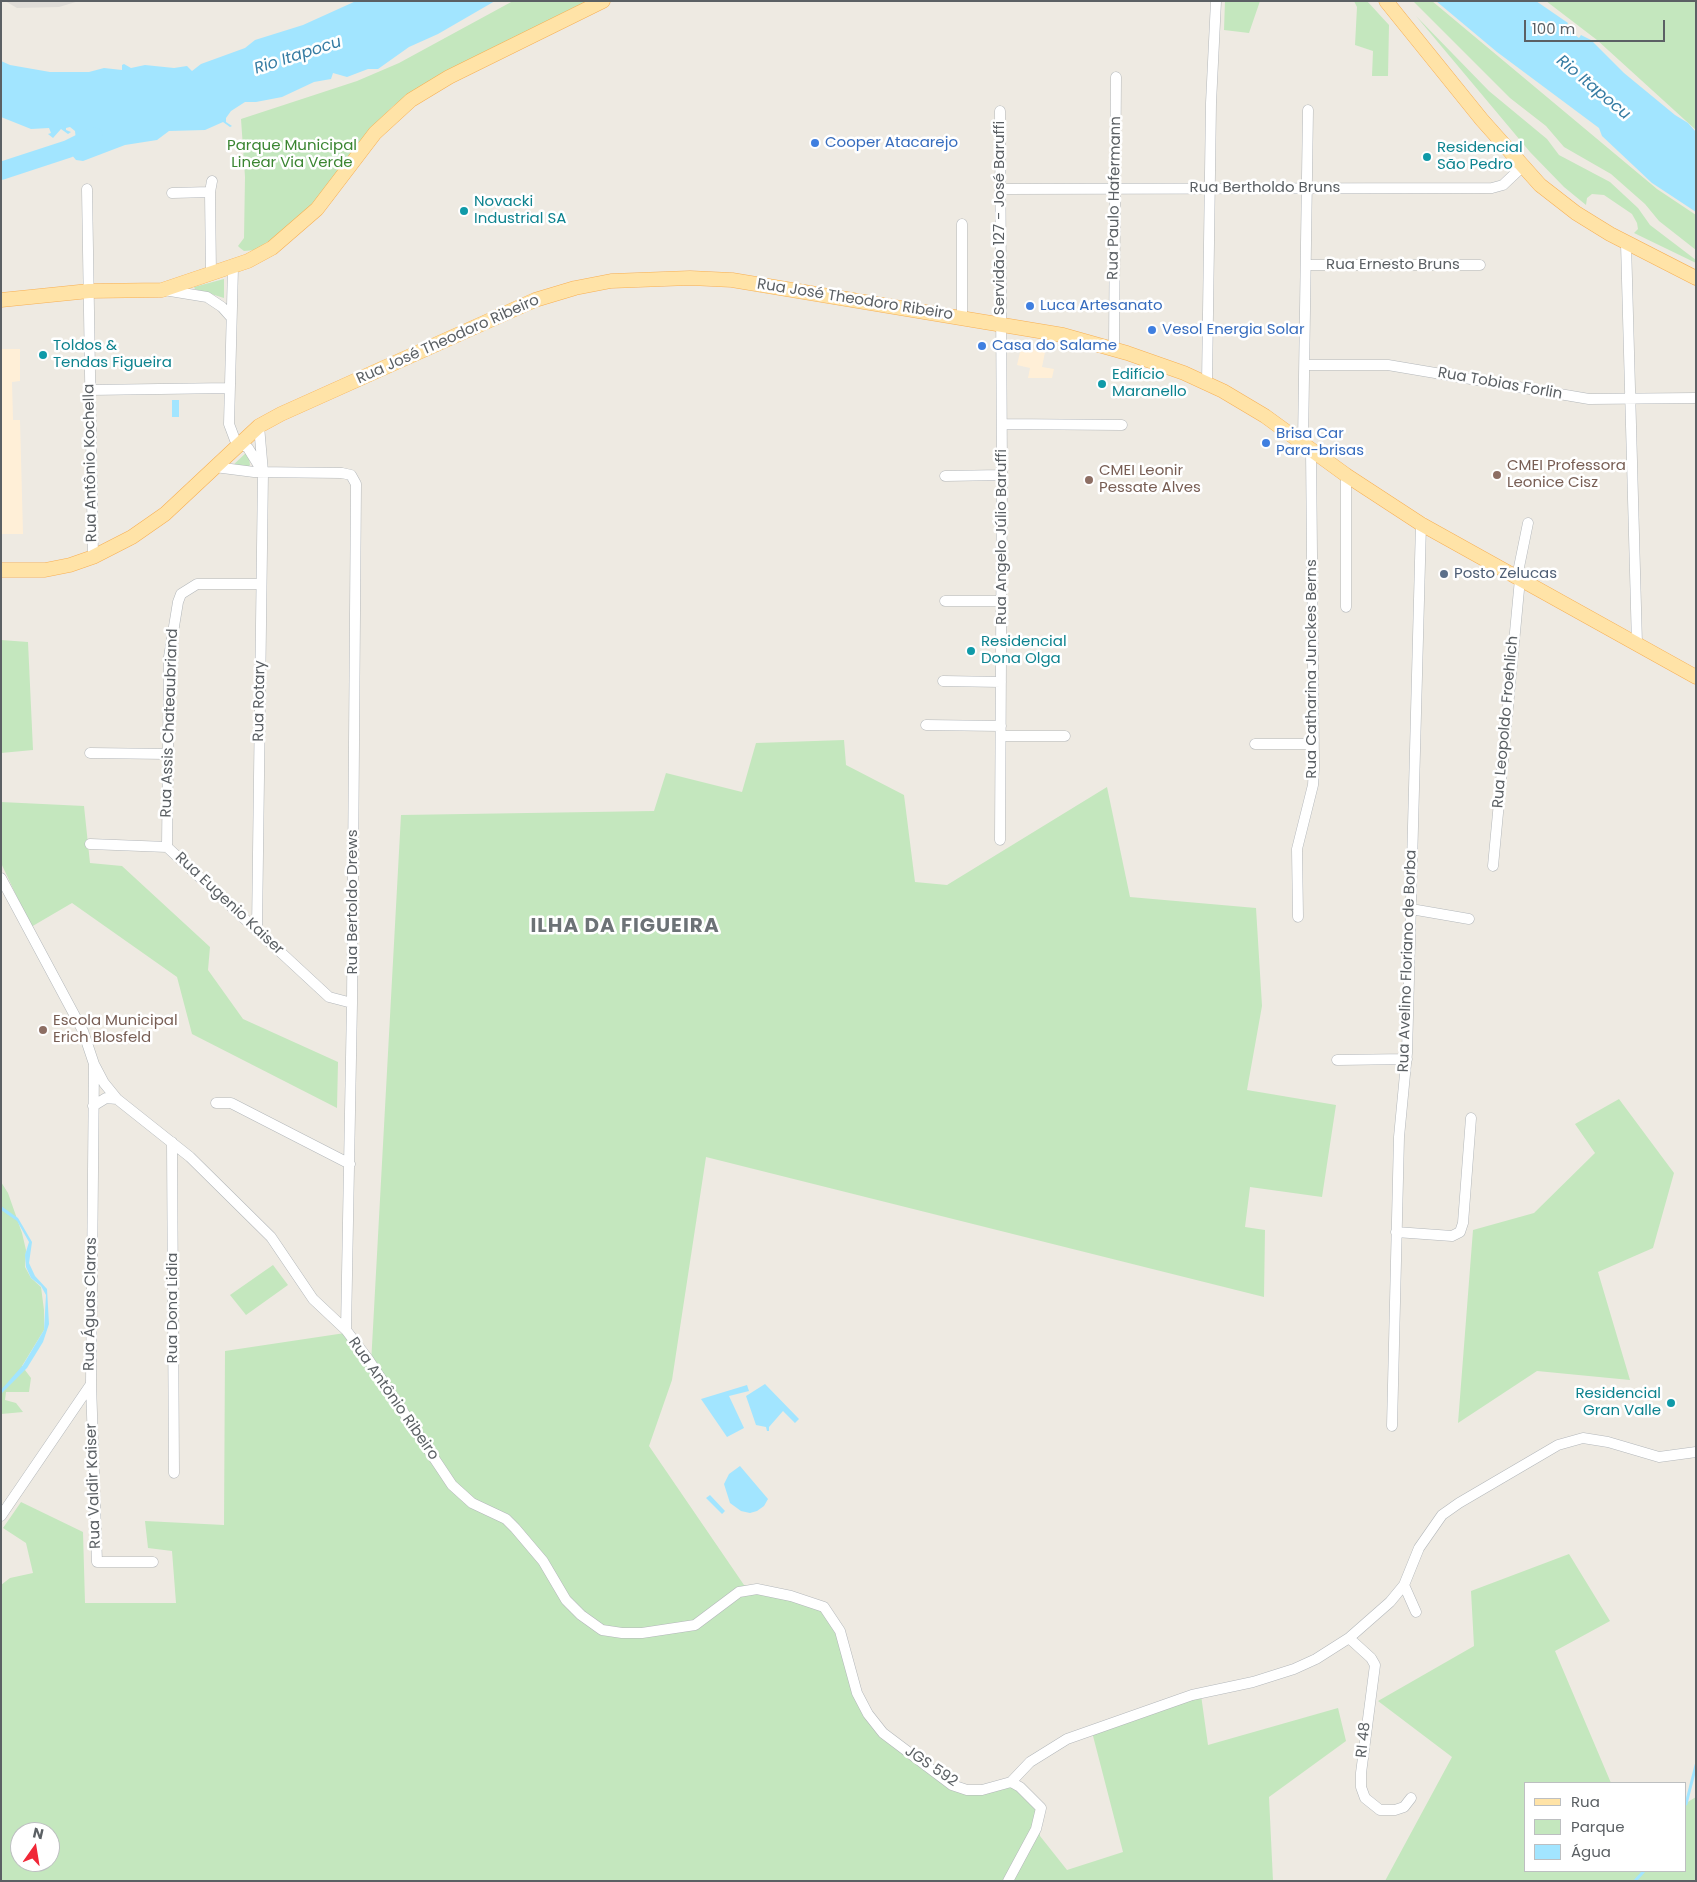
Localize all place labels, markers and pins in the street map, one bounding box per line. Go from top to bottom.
place label: Cooper Atacarejo [825,134,958,152]
marker: Cooper Atacarejo [809,137,821,149]
place label: Residencial São Pedro [1437,139,1523,174]
marker: Residencial São Pedro [1421,151,1433,163]
place label: Novacki Industrial SA [474,193,566,228]
marker: Novacki Industrial SA [458,205,470,217]
place label: Luca Artesanato [1040,297,1163,315]
marker: Luca Artesanato [1024,300,1036,312]
place label: Vesol Energia Solar [1162,321,1305,339]
marker: Vesol Energia Solar [1146,324,1158,336]
place label: Toldos & Tendas Figueira [53,337,172,372]
place label: Casa do Salame [992,337,1117,355]
marker: Casa do Salame [976,340,988,352]
marker: Toldos & Tendas Figueira [37,349,49,361]
place label: Edifício Maranello [1112,366,1187,401]
marker: Edifício Maranello [1096,378,1108,390]
place label: Brisa Car Para-brisas [1276,425,1364,460]
marker: Brisa Car Para-brisas [1260,437,1272,449]
place label: CMEI Professora Leonice Cisz [1507,457,1626,492]
place label: CMEI Leonir Pessate Alves [1099,462,1201,497]
marker: CMEI Professora Leonice Cisz [1491,469,1503,481]
marker: CMEI Leonir Pessate Alves [1083,474,1095,486]
place label: Posto Zelucas [1454,565,1557,583]
marker: Posto Zelucas [1438,568,1450,580]
place label: Residencial Dona Olga [981,633,1067,668]
marker: Residencial Dona Olga [965,645,977,657]
place label: Escola Municipal Erich Blosfeld [53,1012,178,1047]
marker: Escola Municipal Erich Blosfeld [37,1024,49,1036]
place label: Residencial Gran Valle [1575,1385,1661,1420]
marker: Residencial Gran Valle [1665,1397,1677,1409]

